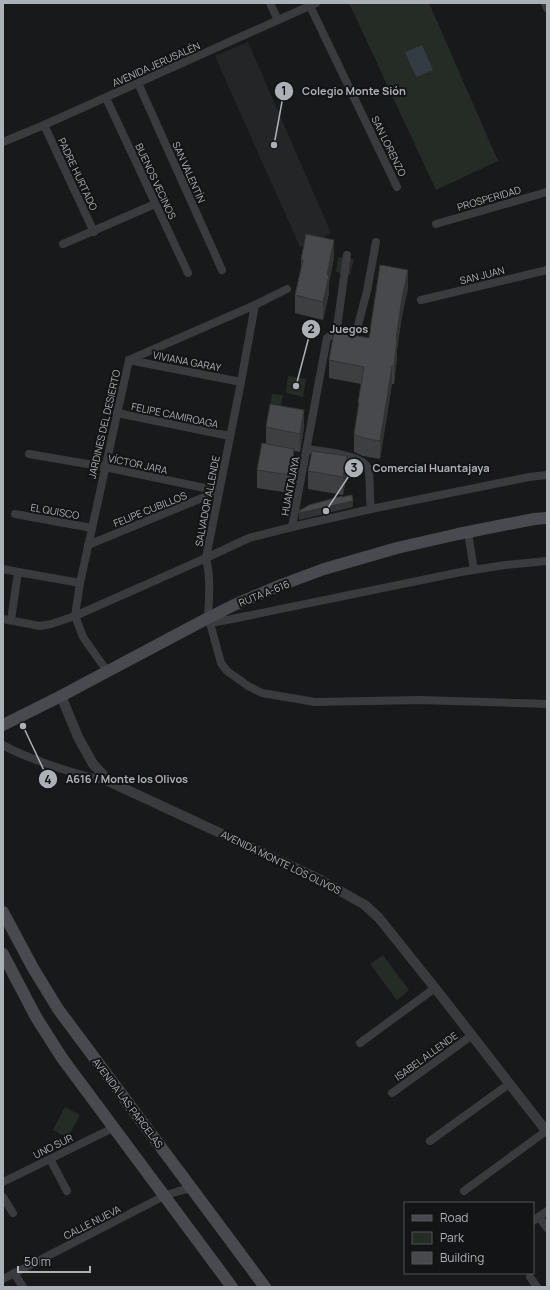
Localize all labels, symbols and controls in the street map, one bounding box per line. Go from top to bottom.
street label: AVENIDA JERUSALÉN [110,38,202,90]
callout: Colegio Monte Sión [274,79,414,102]
text: 1 [281,82,287,99]
text: Colegio Monte Sión [302,83,406,98]
street label: SAN LORENZO [368,113,410,179]
street label: PADRE HURTADO [55,135,101,213]
street label: SAN VALENTÍN [169,139,209,205]
street label: BUENOS VECINOS [132,141,180,221]
street label: PROSPERIDAD [455,182,523,214]
street label: SAN JUAN [458,263,506,287]
callout: Juegos [301,318,376,341]
text: 2 [307,320,315,337]
text: Juegos [330,321,368,336]
street label: VIVIANA GARAY [152,348,223,375]
street label: JARDINES DEL DESIERTO [85,368,123,480]
street label: FELIPE CAMIROAGA [130,399,220,431]
street label: VÍCTOR JARA [107,451,170,477]
street label: SALVADOR ALLENDE [191,454,223,548]
street label: HUANTAJAYA [277,454,303,517]
callout: Comercial Huantajaya [344,456,497,479]
text: 3 [351,459,358,476]
text: Comercial Huantajaya [372,460,490,475]
street label: FELIPE CUBILLOS [111,488,189,530]
street label: EL QUISCO [29,500,81,522]
street label: RUTA A-616 [236,576,292,610]
callout: A616 / Monte los Olivos [38,768,196,791]
text: 4 [44,771,52,788]
text: A616 / Monte los Olivos [66,771,188,786]
street label: AVENIDA MONTE LOS OLIVOS [219,827,343,897]
street label: ISABEL ALLENDE [392,1028,461,1084]
street label: AVENIDA LAS PARCELAS [90,1055,166,1151]
street label: UNO SUR [31,1130,75,1162]
street label: CALLE NUEVA [61,1201,124,1242]
legend [404,1202,534,1274]
text: Road [440,1209,468,1226]
text: Park [440,1229,465,1246]
scale bar [18,1248,90,1274]
text: Building [440,1249,484,1266]
text: 50 m [24,1253,51,1270]

